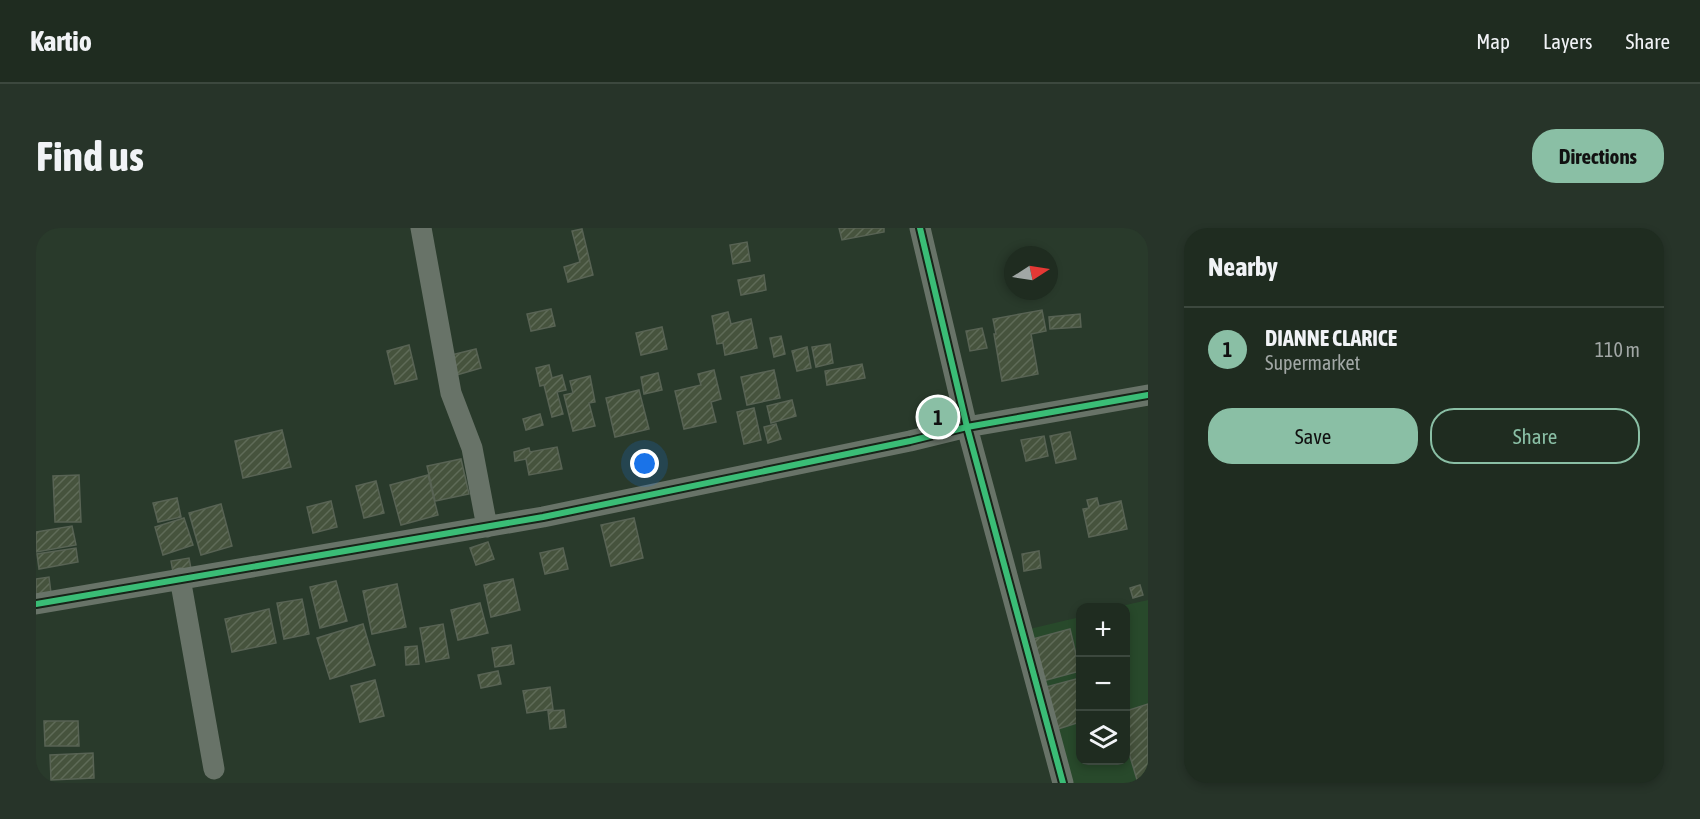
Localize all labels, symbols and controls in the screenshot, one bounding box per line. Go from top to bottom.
text: Kartio [30,25,92,57]
text: Map [1476,29,1510,53]
text: Layers [1543,29,1593,53]
text: Share [1626,29,1670,53]
button: Directions [1532,129,1664,183]
text: Find us [36,132,144,180]
north arrow [1004,246,1058,300]
text: Nearby [1208,252,1278,282]
text: DIANNE CLARICE [1265,325,1397,351]
text: 1 [1223,338,1232,361]
text: 110 m [1595,338,1640,361]
text: Supermarket [1265,351,1360,374]
pin: 1 [918,394,958,440]
button: Save [1208,408,1418,464]
button: Share [1430,408,1640,464]
your location [630,449,659,478]
map controls [1076,603,1130,765]
button: + [1076,603,1130,657]
button: − [1076,657,1130,711]
button: layers [1076,711,1130,765]

